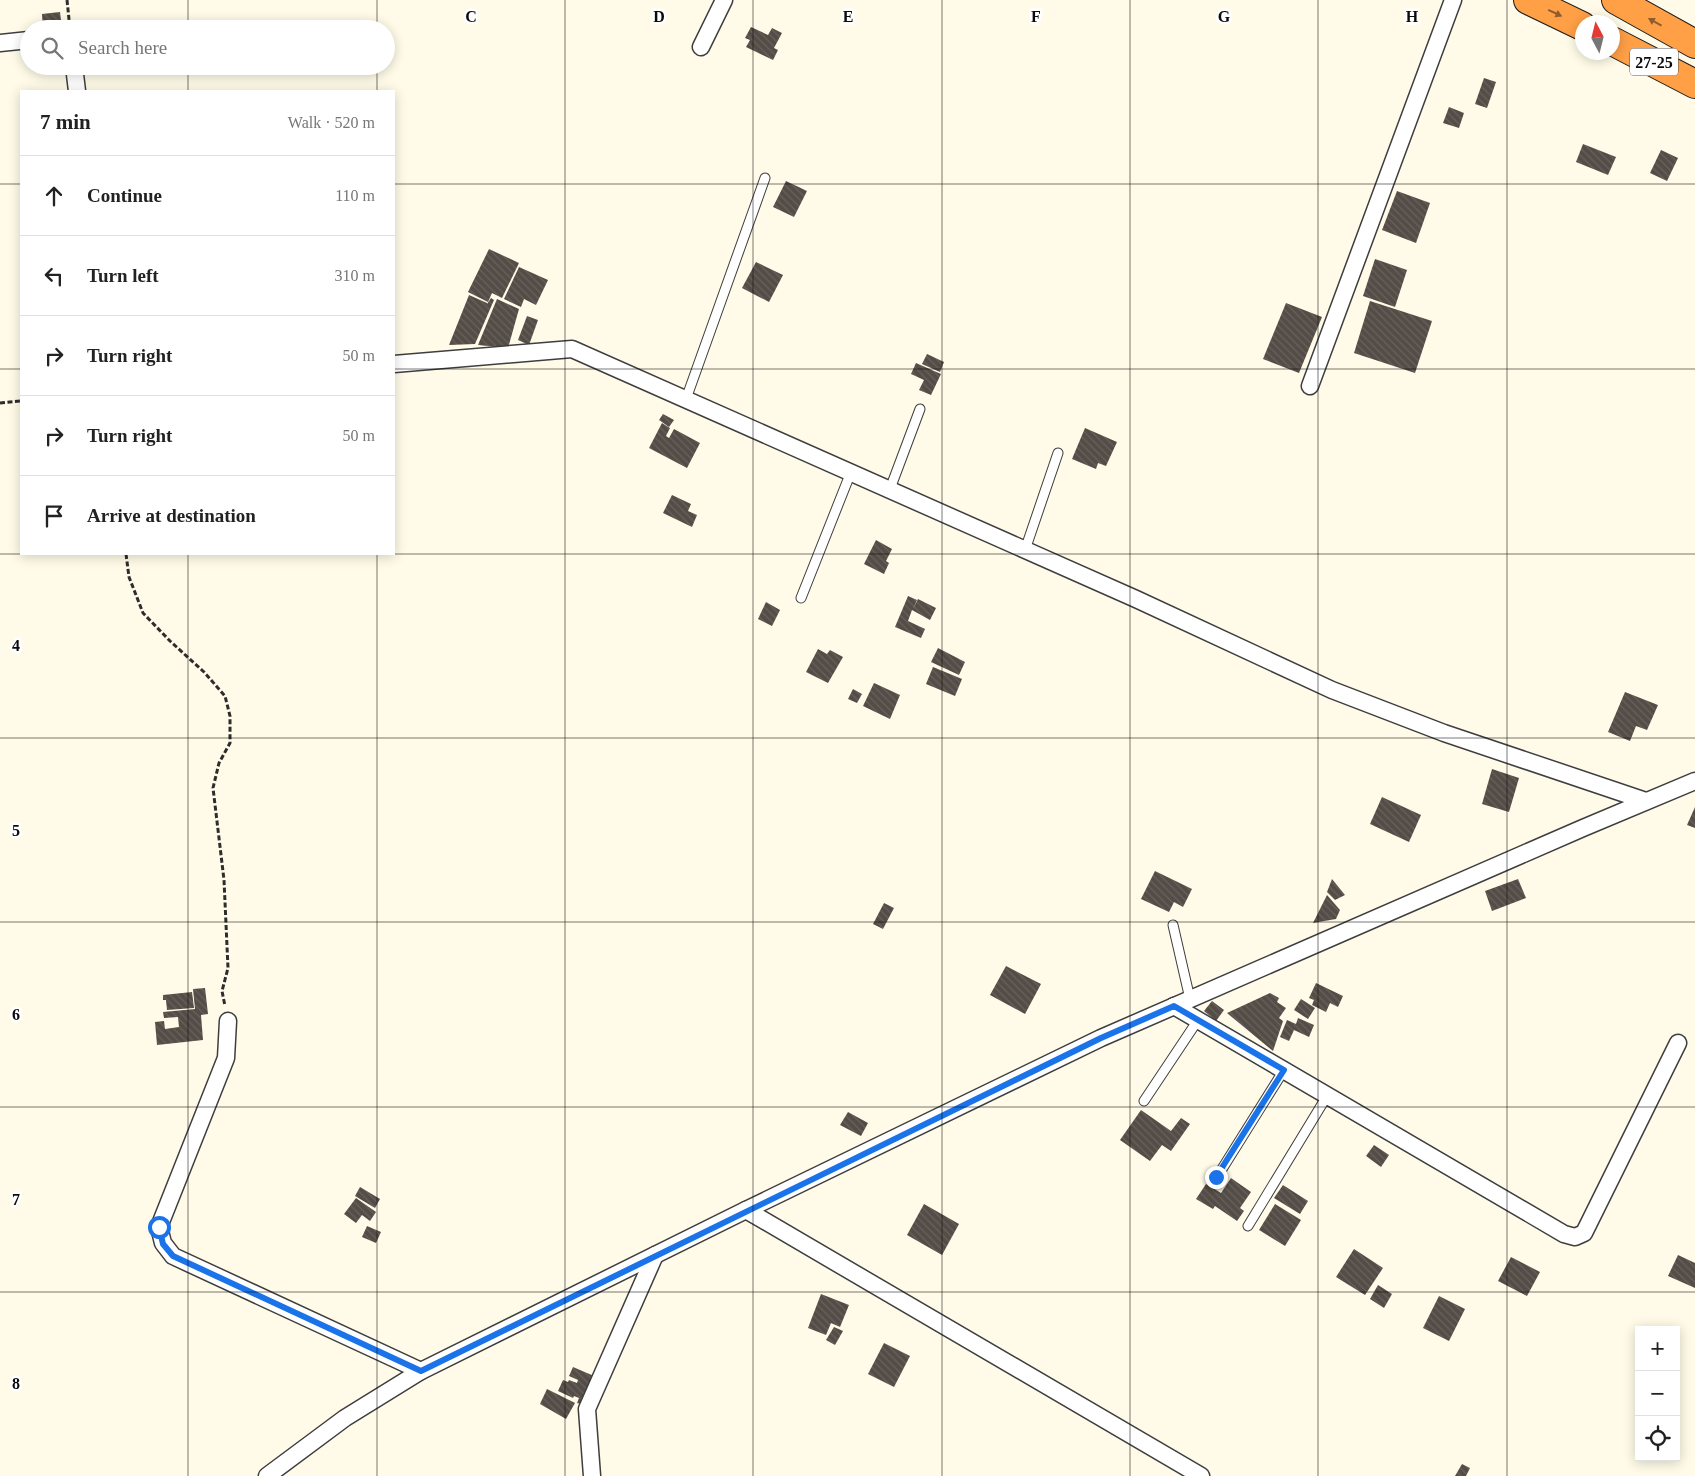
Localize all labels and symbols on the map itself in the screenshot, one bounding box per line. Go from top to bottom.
text: C [465,8,477,25]
text: D [653,8,665,25]
text: E [843,8,853,25]
text: F [1031,8,1041,25]
text: G [1218,8,1231,25]
text: H [1406,8,1419,25]
one-way arrow [1548,9,1562,17]
north arrow [1575,15,1620,60]
one-way arrow [1648,18,1663,26]
road number: 27-25 [1630,48,1678,76]
text: 4 [12,637,20,654]
text: 5 [12,822,20,839]
text: 6 [12,1006,20,1023]
route end [1205,1166,1228,1189]
text: 7 [12,1191,20,1208]
route start [148,1216,171,1239]
text: 8 [12,1375,20,1392]

